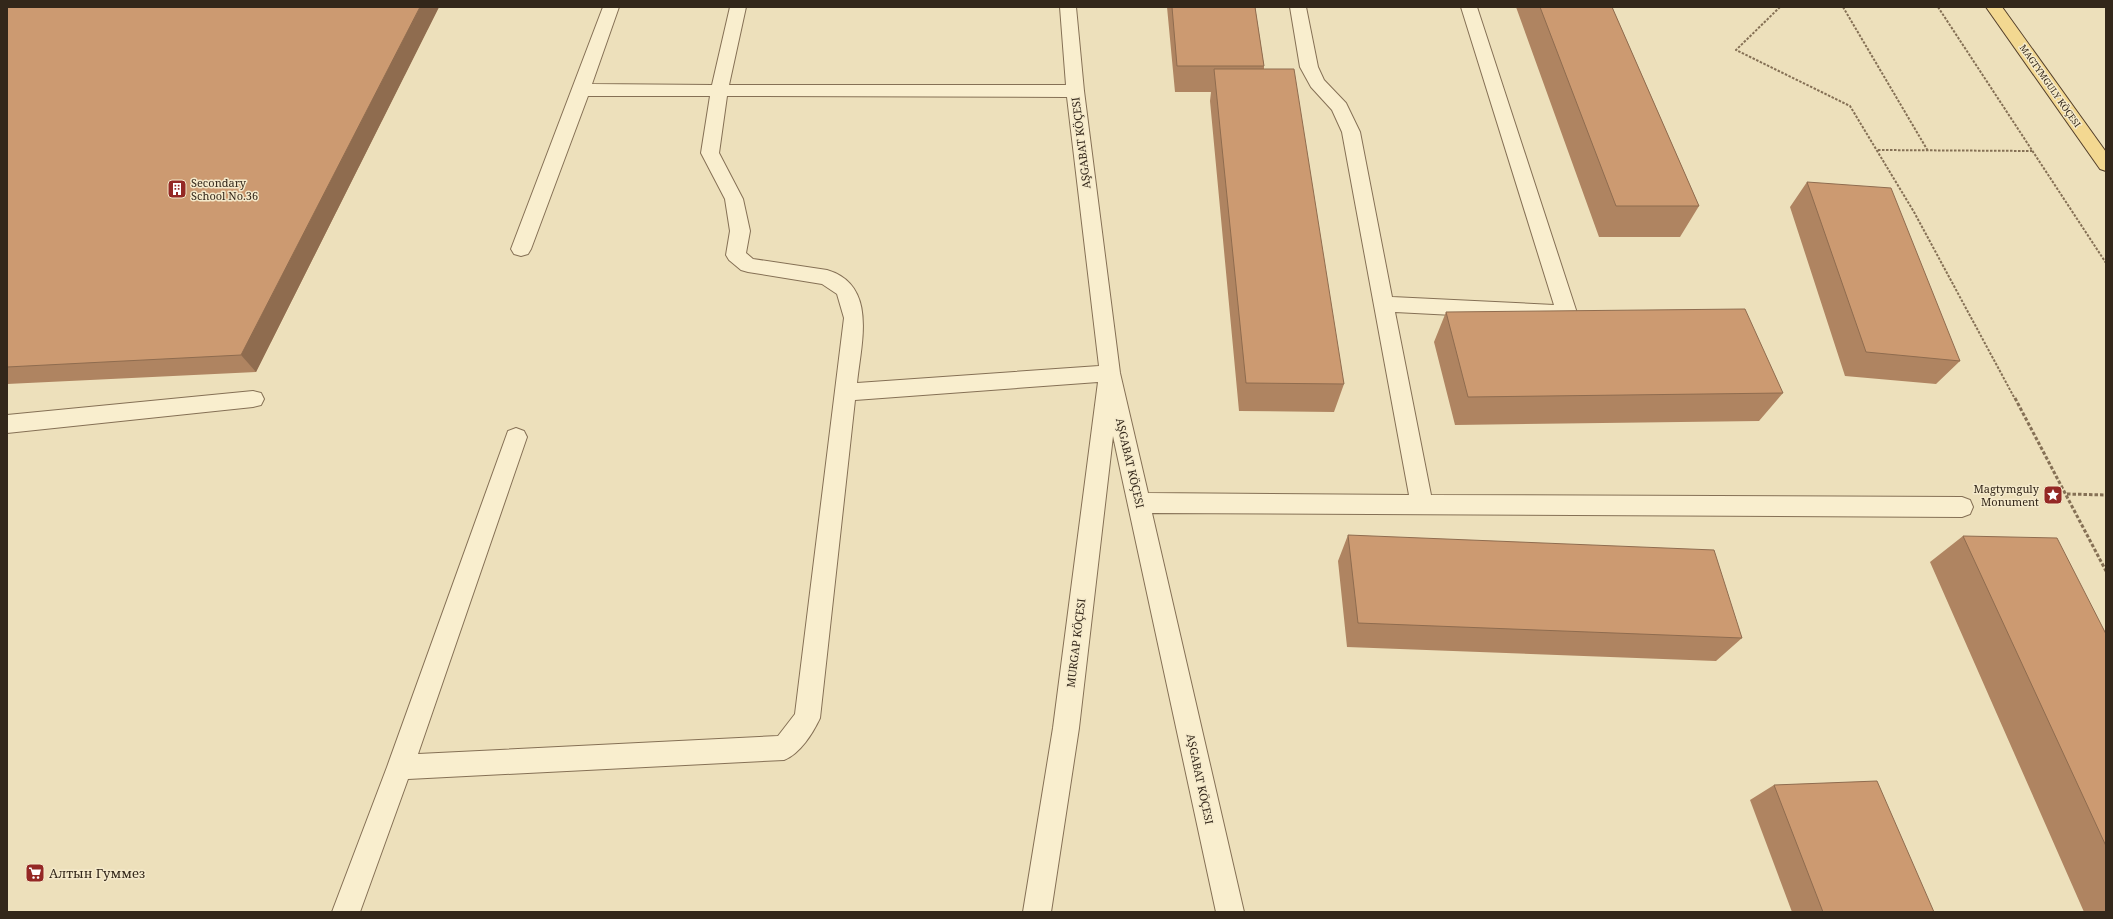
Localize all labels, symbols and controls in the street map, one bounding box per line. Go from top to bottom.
street label: MAGTYMGULY KÖÇESI [2017,42,2084,130]
street label: AŞGABAT KÖÇESI [1067,96,1094,190]
place label: Secondary School No.36 [191,175,258,203]
building icon: Secondary School No.36 [166,178,188,200]
street label: AŞGABAT KÖÇESI [1113,416,1148,510]
place label: Magtymguly Monument [1974,481,2040,509]
place icon: Magtymguly Monument [2042,484,2064,506]
street label: MURGAP KÖÇESI [1063,598,1088,688]
street label: AŞGABAT KÖÇESI [1184,732,1217,826]
supermarket icon: Алтын Гуммез [24,862,46,884]
place label: Алтын Гуммез [49,864,145,882]

